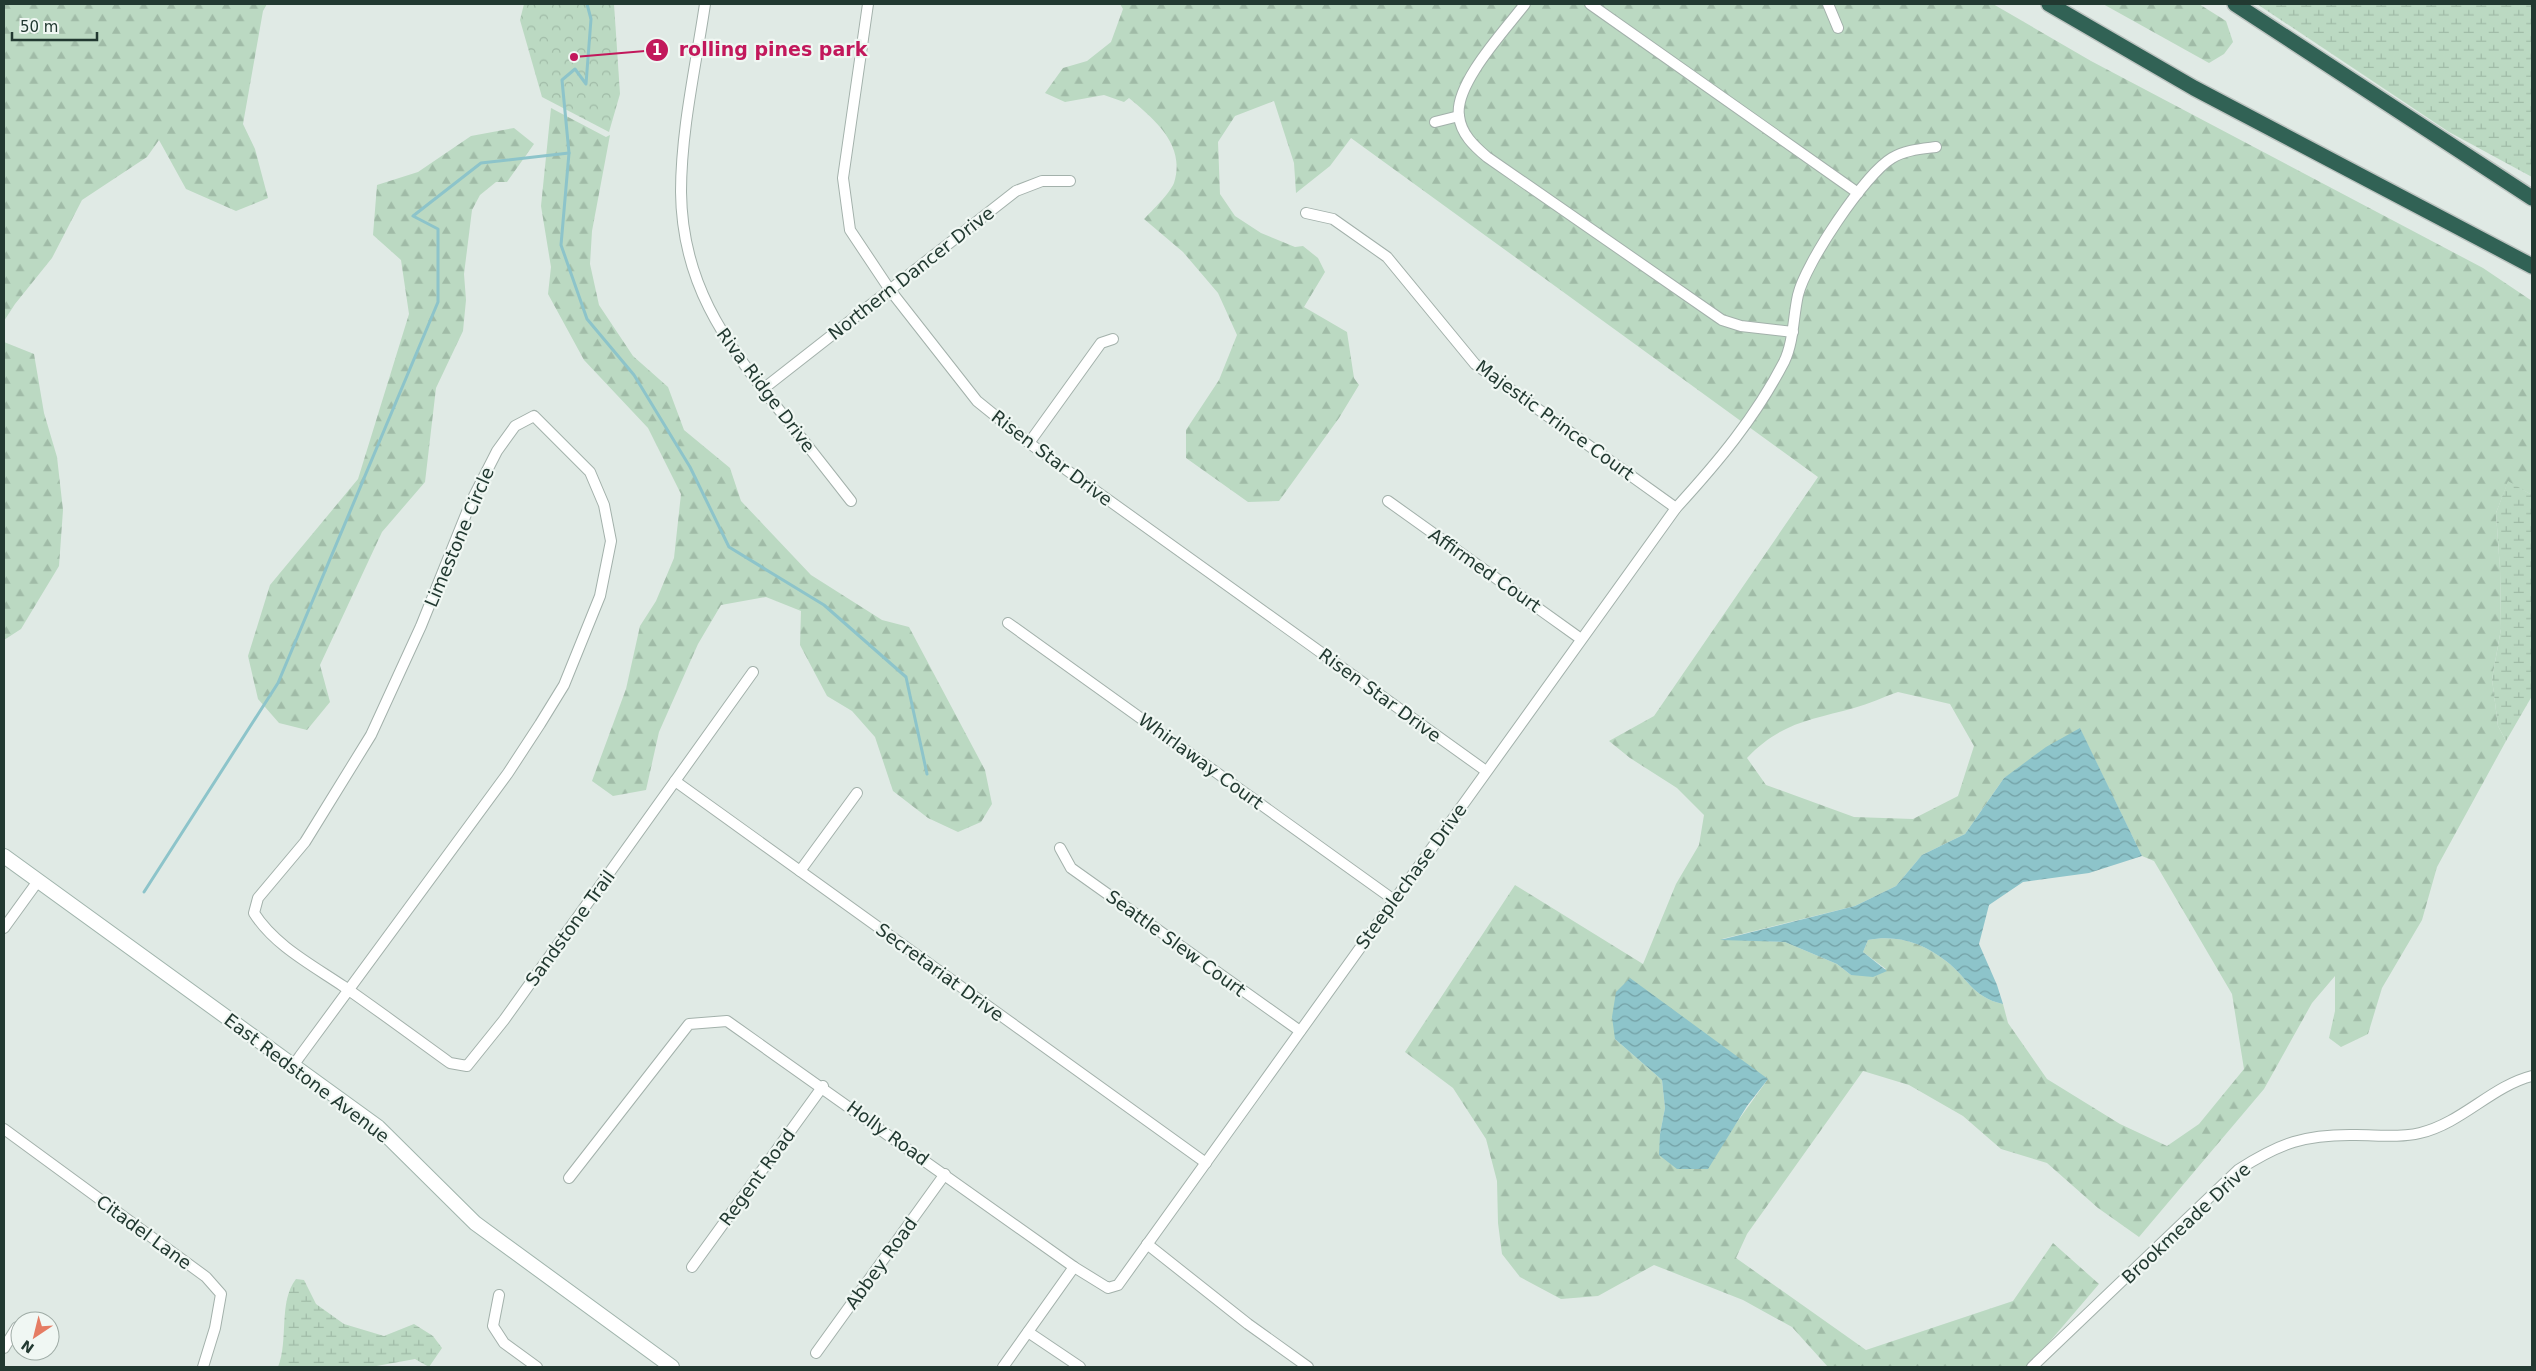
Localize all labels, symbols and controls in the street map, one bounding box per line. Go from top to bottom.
scale bar [12,10,98,42]
text: 50 m [20,18,58,36]
callout: rolling pines park [644,33,878,67]
text: rolling pines park [679,38,868,60]
text: 1 [652,41,662,59]
street label: Northern Dancer Drive [824,202,998,344]
street label: Riva Ridge Drive [712,324,820,456]
street label: Majestic Prince Court [1472,356,1638,484]
street label: Risen Star Drive [987,406,1117,510]
street label: Limestone Circle [420,464,498,610]
street label: Affirmed Court [1425,524,1545,616]
street label: Risen Star Drive [1315,644,1445,746]
street label: Whirlaway Court [1134,709,1268,813]
street label: Steeplechase Drive [1351,799,1471,953]
street label: Sandstone Trail [521,866,619,990]
street label: Seattle Slew Court [1102,885,1250,1001]
street label: Secretariat Drive [872,919,1008,1025]
street label: East Redstone Avenue [220,1009,394,1147]
street label: Holly Road [843,1096,933,1170]
street label: Regent Road [715,1124,799,1230]
street label: Brookmeade Drive [2118,1158,2254,1288]
street label: Citadel Lane [92,1190,196,1274]
street label: Abbey Road [841,1213,921,1313]
north arrow [10,1311,60,1361]
text: N [18,1337,37,1357]

